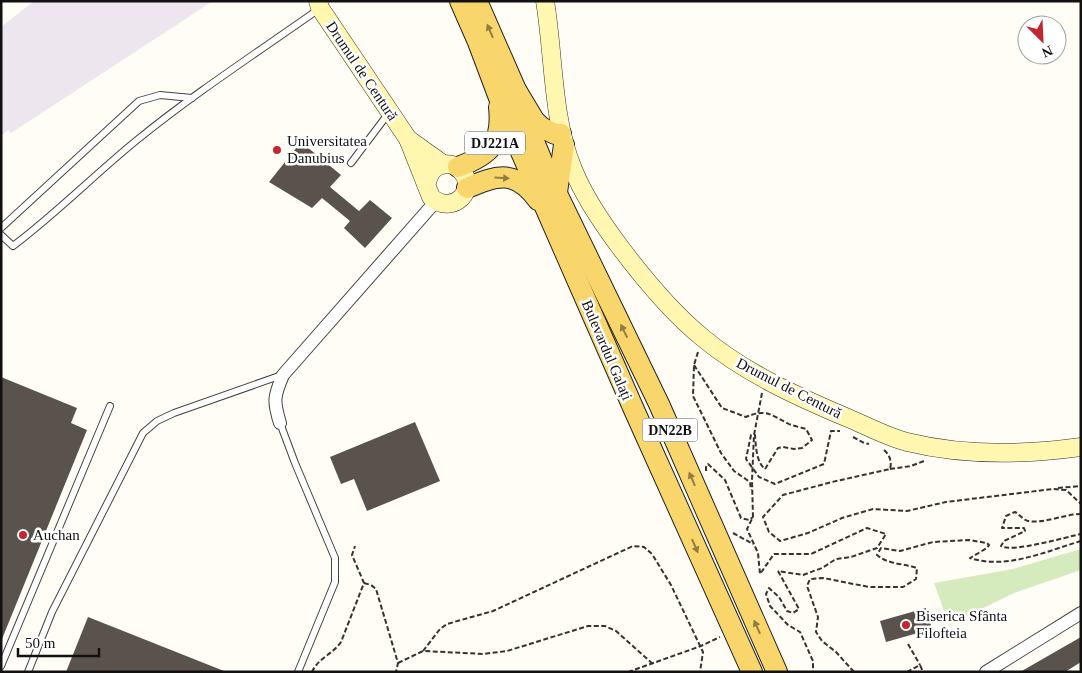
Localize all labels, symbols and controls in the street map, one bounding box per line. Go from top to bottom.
north arrow [1017,15,1067,65]
street label: Drumul de Centură [323,19,401,124]
one-way arrow [486,24,494,38]
text: N [1039,43,1055,60]
road number: DJ221A [465,132,525,154]
place label: Universitatea Danubius [287,133,367,166]
marker: Universitatea Danubius [271,144,283,156]
one-way arrow [494,174,510,182]
street label: Bulevardul Galați [578,298,635,403]
one-way arrow [619,324,627,338]
street label: Drumul de Centură [734,355,845,422]
road number: DN22B [642,418,698,442]
one-way arrow [687,472,695,486]
place label: Auchan [33,527,80,543]
marker: Auchan [17,529,29,541]
one-way arrow [692,539,700,553]
place label: Biserica Sfânta Filofteia [916,608,1008,641]
marker: Biserica Sfânta Filofteia [900,619,912,631]
one-way arrow [753,620,761,634]
scale bar [18,626,99,658]
text: 50 m [25,635,56,651]

